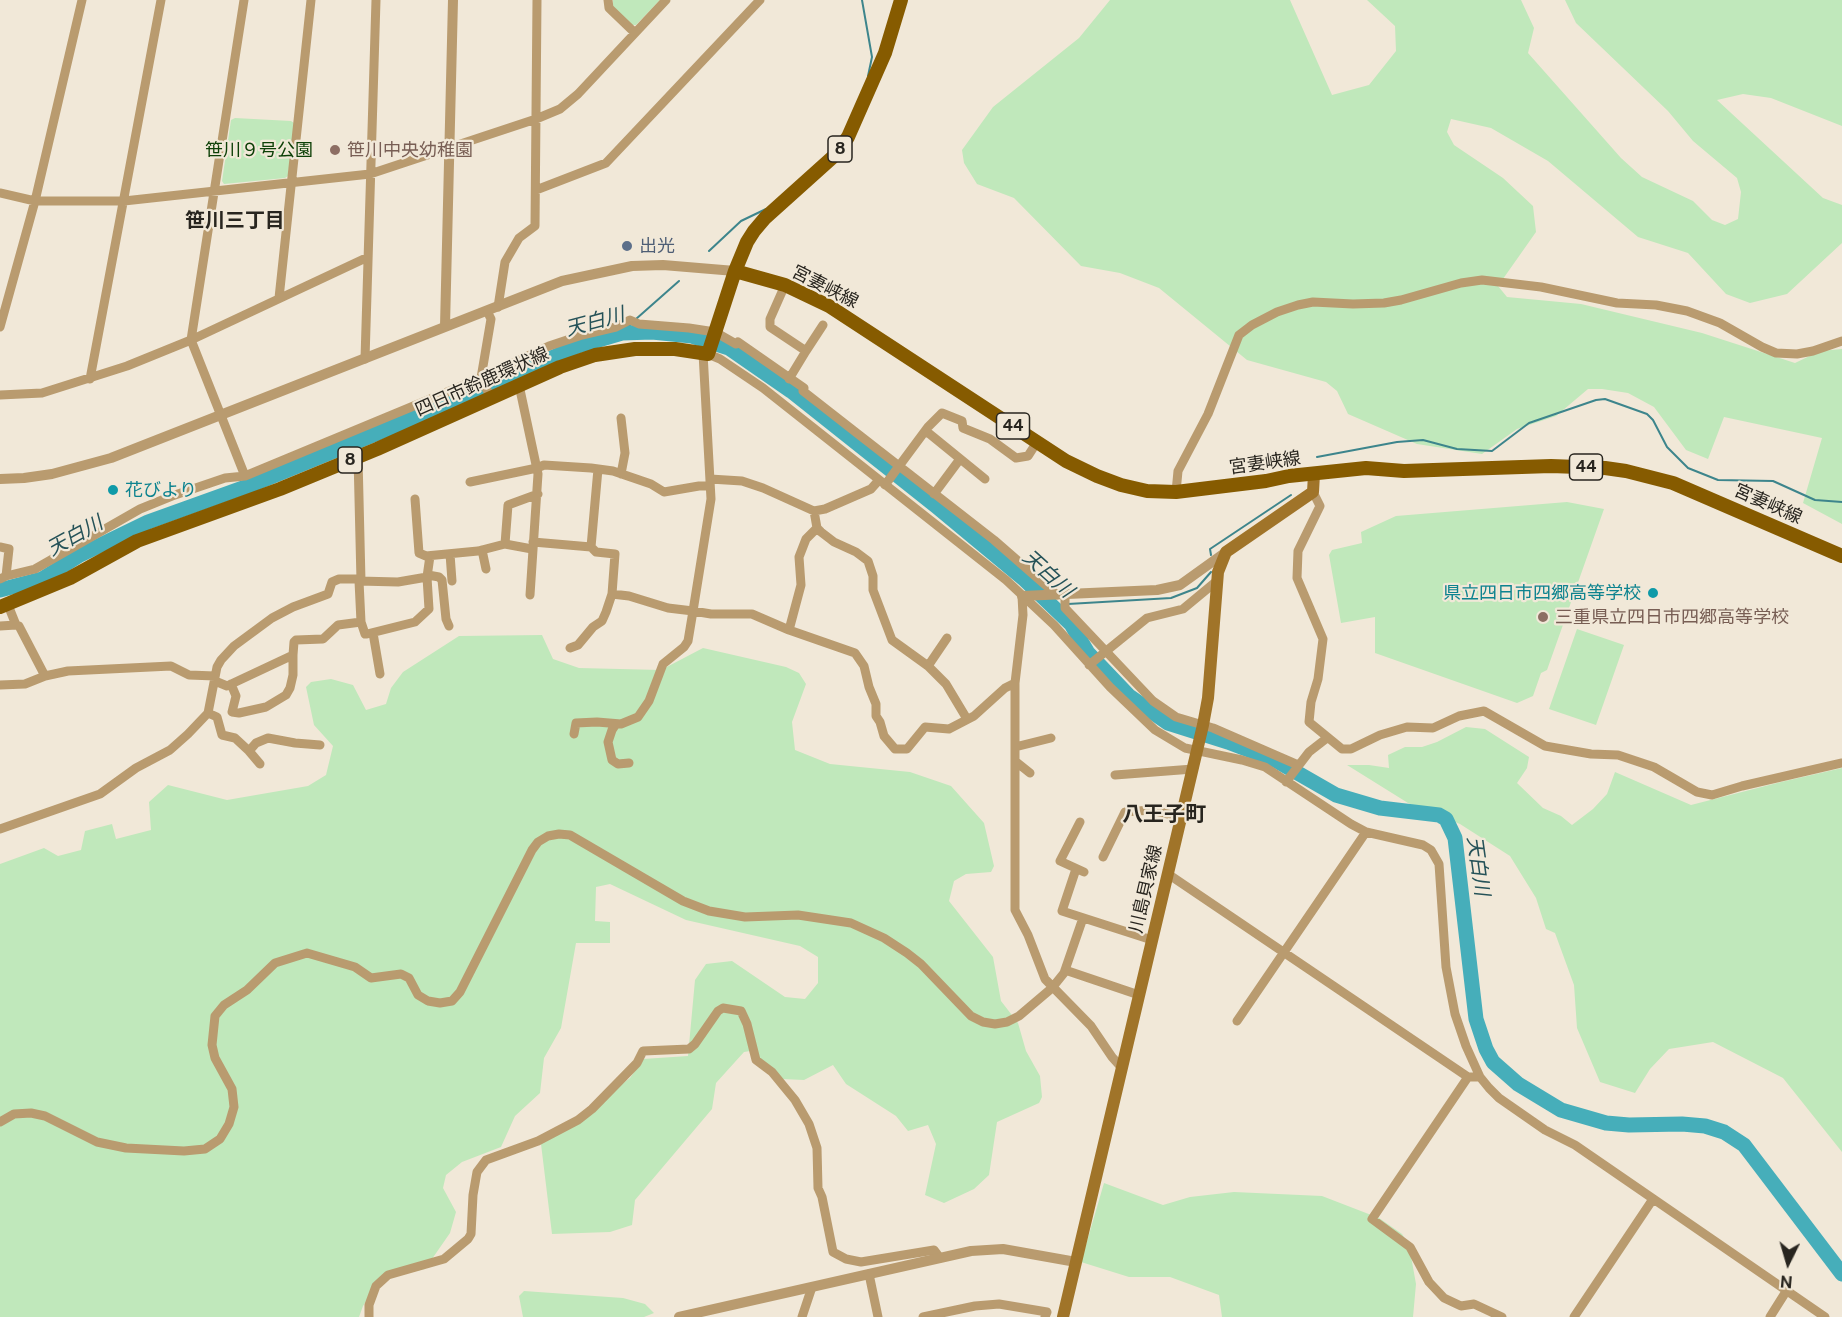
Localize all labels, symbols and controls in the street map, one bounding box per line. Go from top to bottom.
road number: 8 [828,136,852,162]
park label: 笹川９号公園 [205,139,313,161]
place label: 笹川中央幼稚園 [347,139,473,161]
marker: 笹川中央幼稚園 [328,143,342,157]
district label: 笹川三丁目 [185,209,285,233]
place label: 出光 [639,235,675,257]
marker: 出光 [620,239,634,253]
street label: 宮妻峡線 [788,261,862,313]
water label: 天白川 [563,303,627,341]
street label: 四日市鈴鹿環状線 [412,343,552,421]
road number: 44 [996,413,1030,439]
road number: 8 [338,447,362,473]
street label: 宮妻峡線 [1228,447,1302,479]
road number: 44 [1570,454,1602,480]
place label: 花びより [125,479,197,501]
street label: 宮妻峡線 [1731,479,1805,529]
marker: 花びより [106,483,120,497]
water label: 天白川 [43,511,107,561]
water label: 天白川 [1018,545,1078,603]
place label: 県立四日市四郷高等学校 [1443,582,1641,604]
marker: 県立四日市四郷高等学校 [1646,586,1660,600]
place label: 三重県立四日市四郷高等学校 [1555,606,1789,628]
marker: 三重県立四日市四郷高等学校 [1536,610,1550,624]
district label: 八王子町 [1122,802,1206,828]
water label: 天白川 [1462,835,1494,897]
street label: 川島貝家線 [1125,843,1167,935]
north arrow [1758,1233,1818,1293]
text: N [1779,1271,1793,1291]

